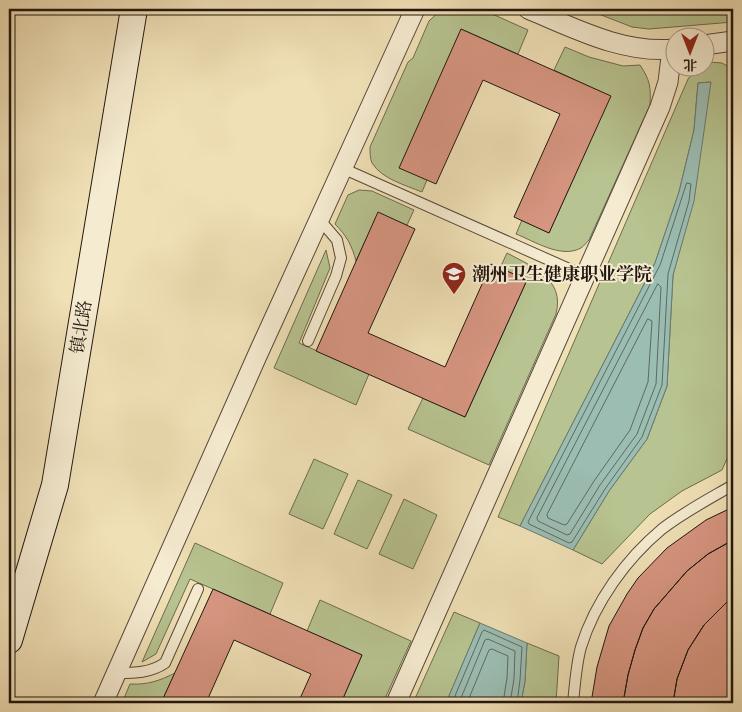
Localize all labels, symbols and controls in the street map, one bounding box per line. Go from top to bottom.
north arrow [664,28,714,78]
text: 北 [683,56,697,73]
school or university icon: 潮州卫生健康职业学院 [441,261,467,295]
place label: 潮州卫生健康职业学院 [472,263,652,286]
street label: 镇北路 [66,299,97,356]

